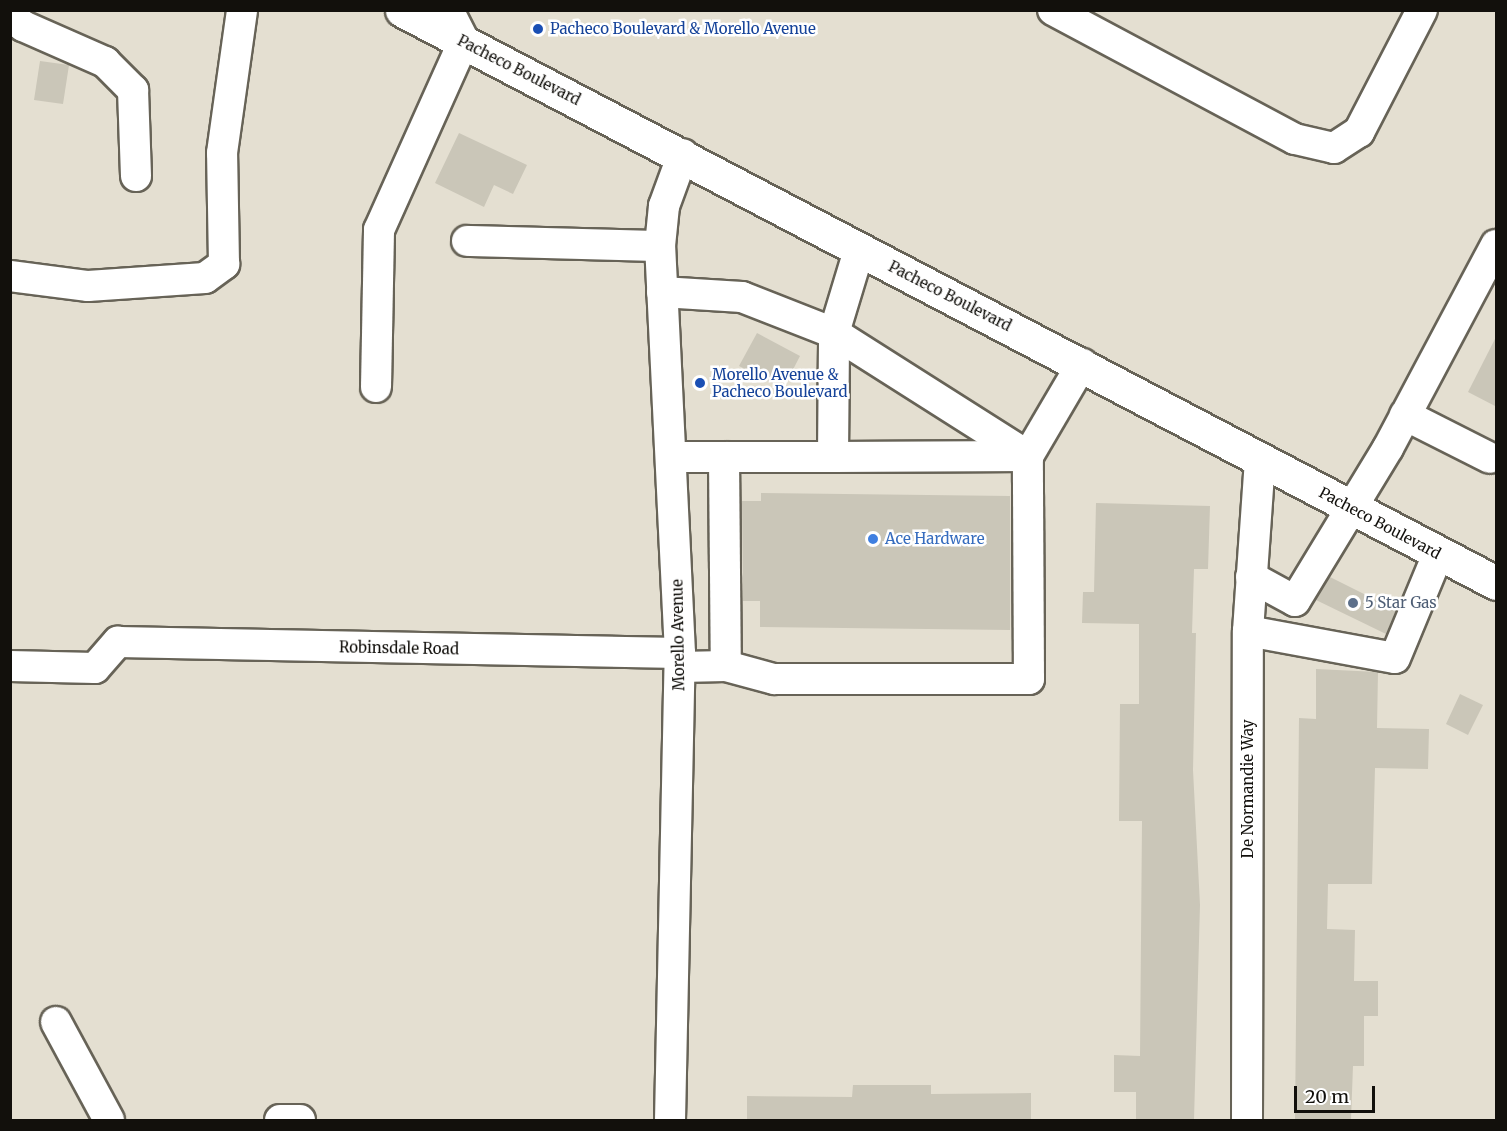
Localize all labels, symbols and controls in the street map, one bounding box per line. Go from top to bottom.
place label: Pacheco Boulevard & Morello Avenue [550,20,816,38]
marker: Pacheco Boulevard & Morello Avenue [531,22,545,36]
street label: Pacheco Boulevard [455,31,583,109]
street label: Pacheco Boulevard [886,257,1014,335]
place label: Morello Avenue & Pacheco Boulevard [712,365,848,400]
marker: Morello Avenue & Pacheco Boulevard [693,376,707,390]
street label: Pacheco Boulevard [1316,483,1444,563]
place label: Ace Hardware [885,530,984,548]
marker: Ace Hardware [866,532,880,546]
street label: Morello Avenue [668,579,688,691]
place label: 5 Star Gas [1365,594,1437,612]
marker: 5 Star Gas [1346,596,1360,610]
street label: Robinsdale Road [339,638,459,658]
street label: De Normandie Way [1239,720,1257,858]
scale bar [1297,1074,1378,1112]
text: 20 m [1305,1085,1349,1108]

